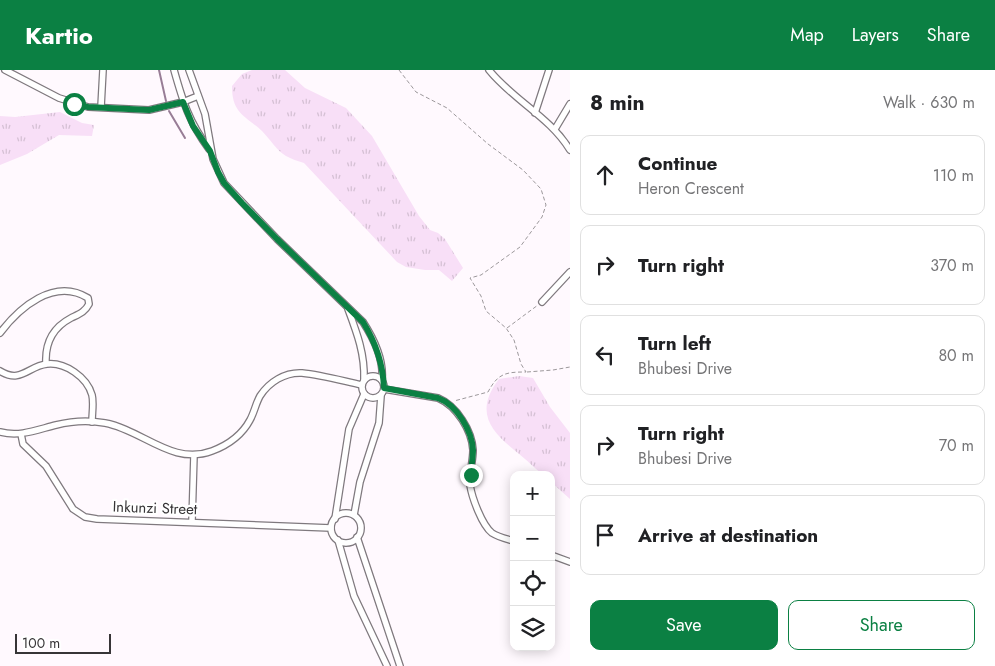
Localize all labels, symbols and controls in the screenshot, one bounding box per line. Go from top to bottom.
text: Kartio [25,18,93,53]
text: Map [790,22,824,48]
text: Layers [852,22,899,48]
text: Share [927,22,970,48]
text: 8 min [590,88,645,118]
text: Walk · 630 m [883,91,975,114]
route start [63,93,86,116]
text: Continue [638,150,717,177]
icon: ahead [591,161,619,189]
text: 110 m [933,164,974,187]
text: Heron Crescent [638,177,744,200]
icon: right [591,251,619,279]
text: Turn right [638,252,724,279]
text: 370 m [930,254,974,277]
text: Turn left [638,330,711,357]
icon: left [591,341,619,369]
text: 80 m [938,344,974,367]
text: Bhubesi Drive [638,357,732,380]
text: Turn right [638,420,724,447]
icon: right [591,431,619,459]
text: 70 m [939,434,974,457]
text: Bhubesi Drive [638,447,732,470]
route end [460,464,483,487]
map controls [510,471,555,651]
button: + [510,471,555,516]
street label: Inkunzi Street [112,496,198,520]
button: − [510,516,555,561]
icon: arrive [591,521,619,549]
text: Arrive at destination [638,522,818,549]
button: locate [510,561,555,606]
button: Save [590,600,778,650]
button: Share [788,600,975,650]
button: layers [510,606,555,651]
scale bar [15,631,111,654]
text: 100 m [22,633,60,653]

